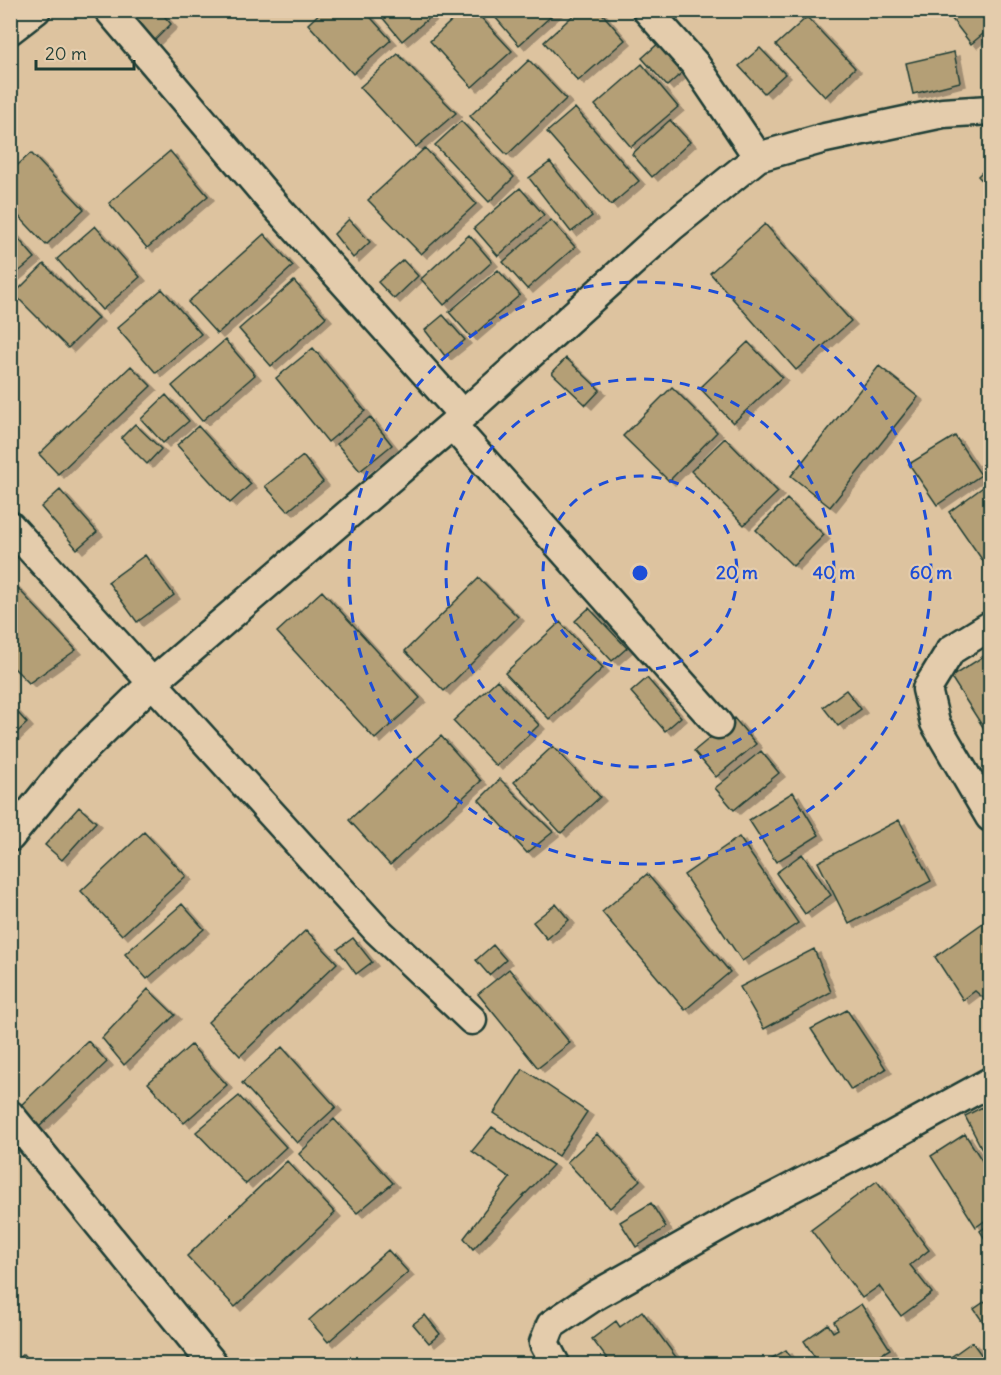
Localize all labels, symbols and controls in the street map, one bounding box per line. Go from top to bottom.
scale bar [36,33,134,71]
text: 20 m [45,42,87,65]
text: 20 m [716,561,758,584]
text: 40 m [813,561,855,584]
text: 60 m [910,561,952,584]
centre of rings [630,563,650,583]

